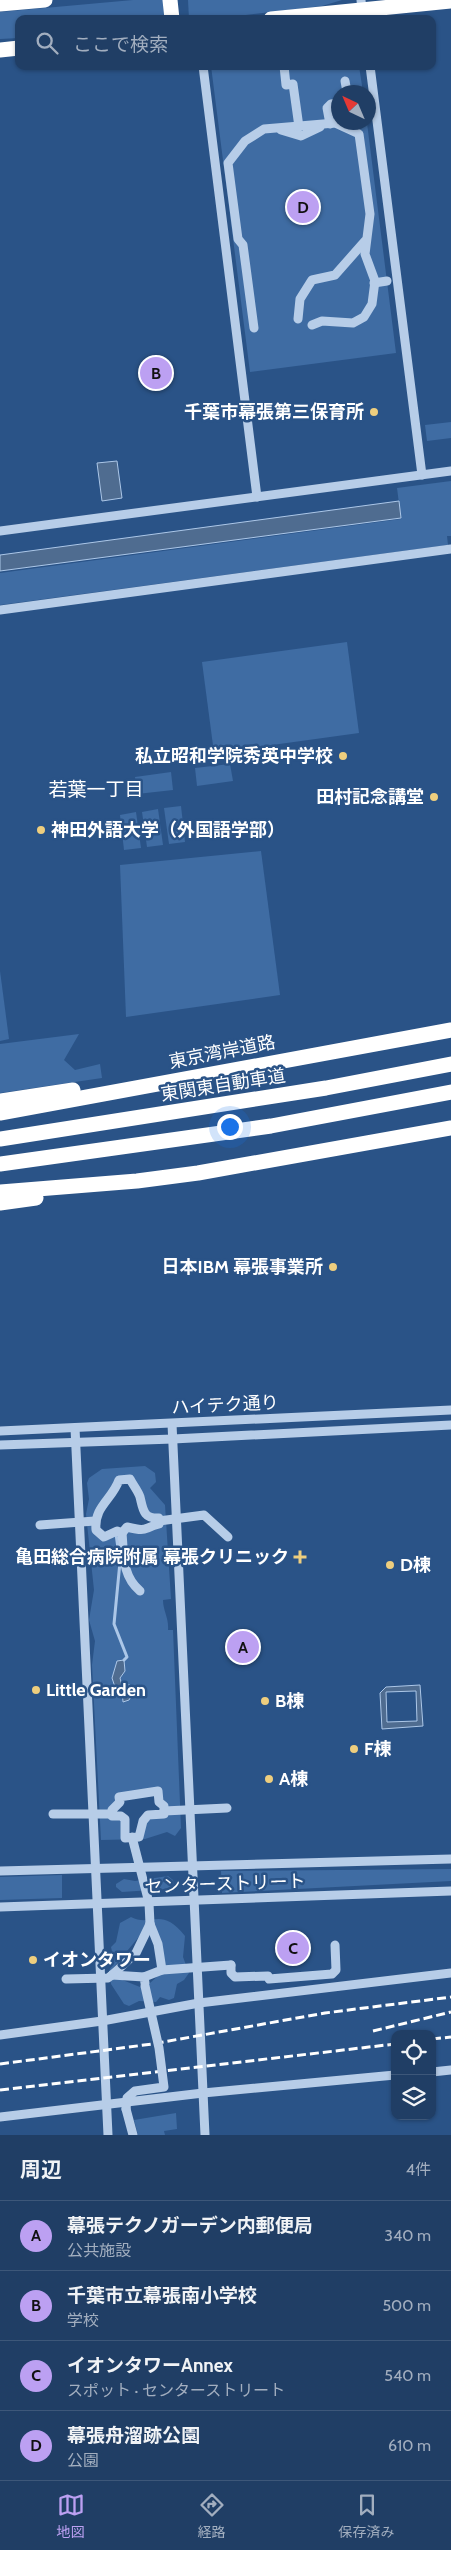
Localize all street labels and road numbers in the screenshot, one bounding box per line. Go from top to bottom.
street label: 東京湾岸道路 [167,1031,277,1073]
street label: 東関東自動車道 [159,1064,287,1106]
street label: ハイテク通り [171,1391,279,1419]
street label: センターストリート [144,1870,306,1898]

